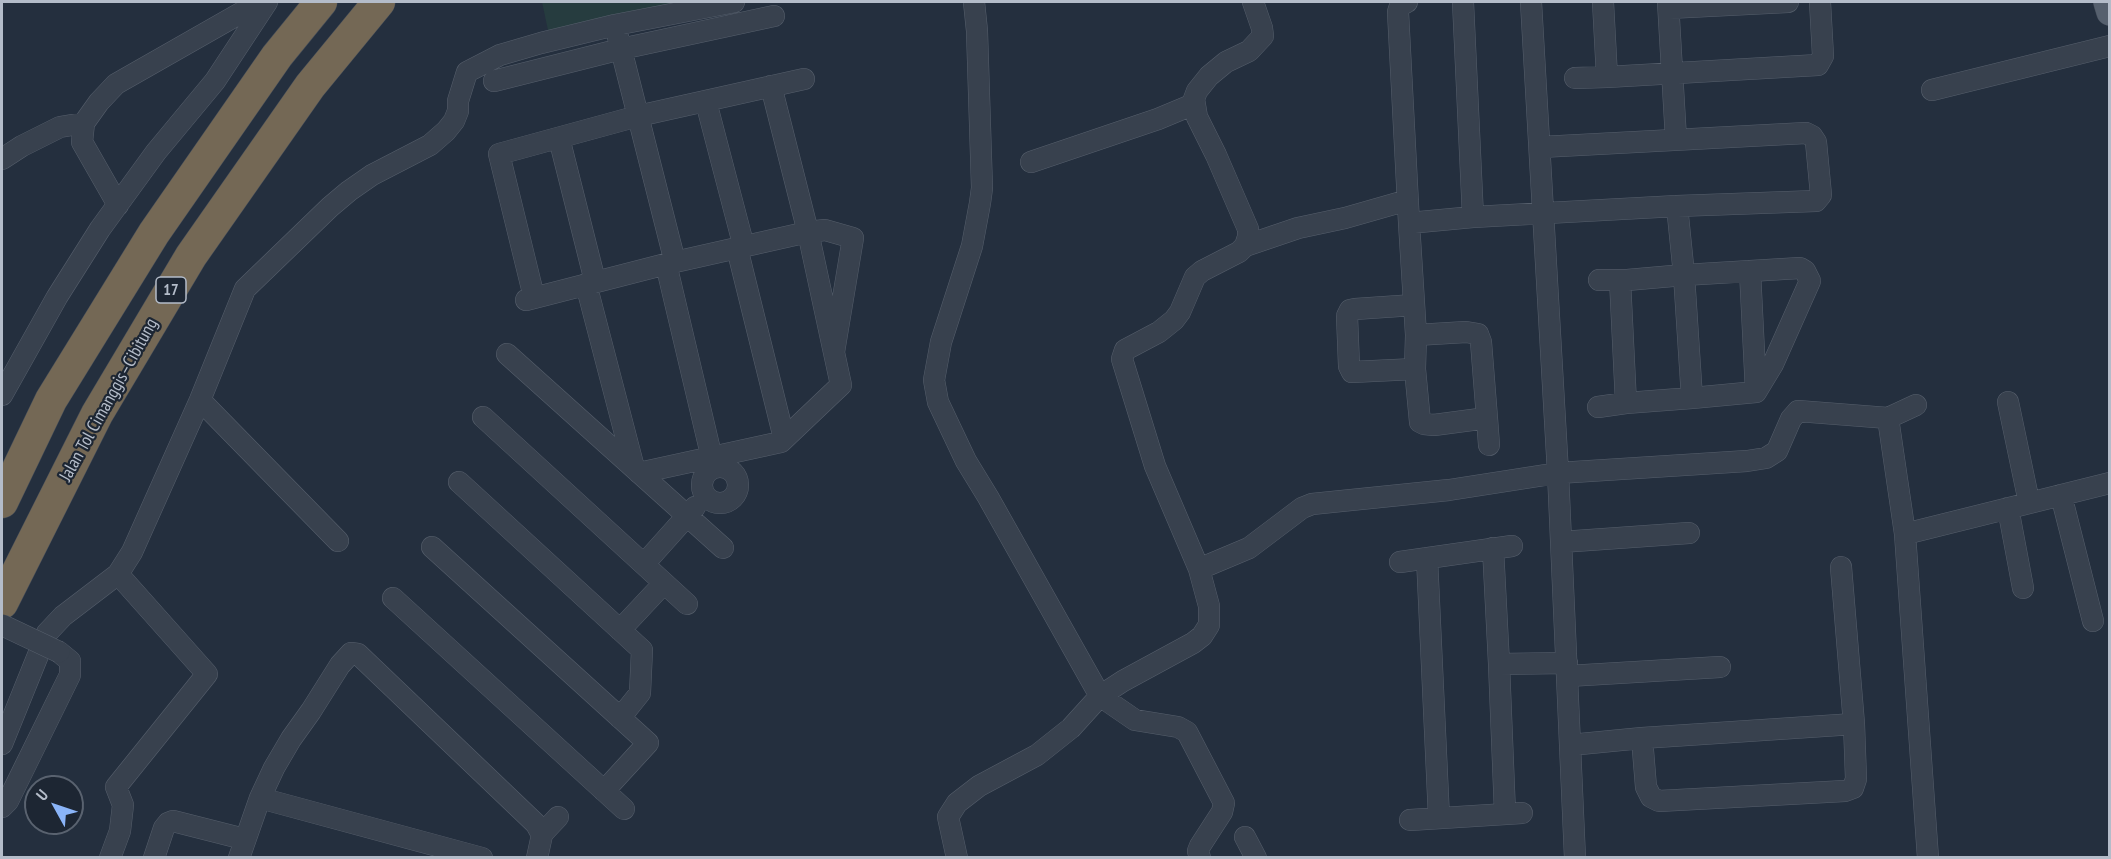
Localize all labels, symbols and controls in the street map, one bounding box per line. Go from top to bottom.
road number: 17 [156,277,186,303]
street label: Jalan Tol Cimanggis–Cibitung [55,315,163,485]
north arrow [24,775,84,835]
text: U [31,785,52,804]

